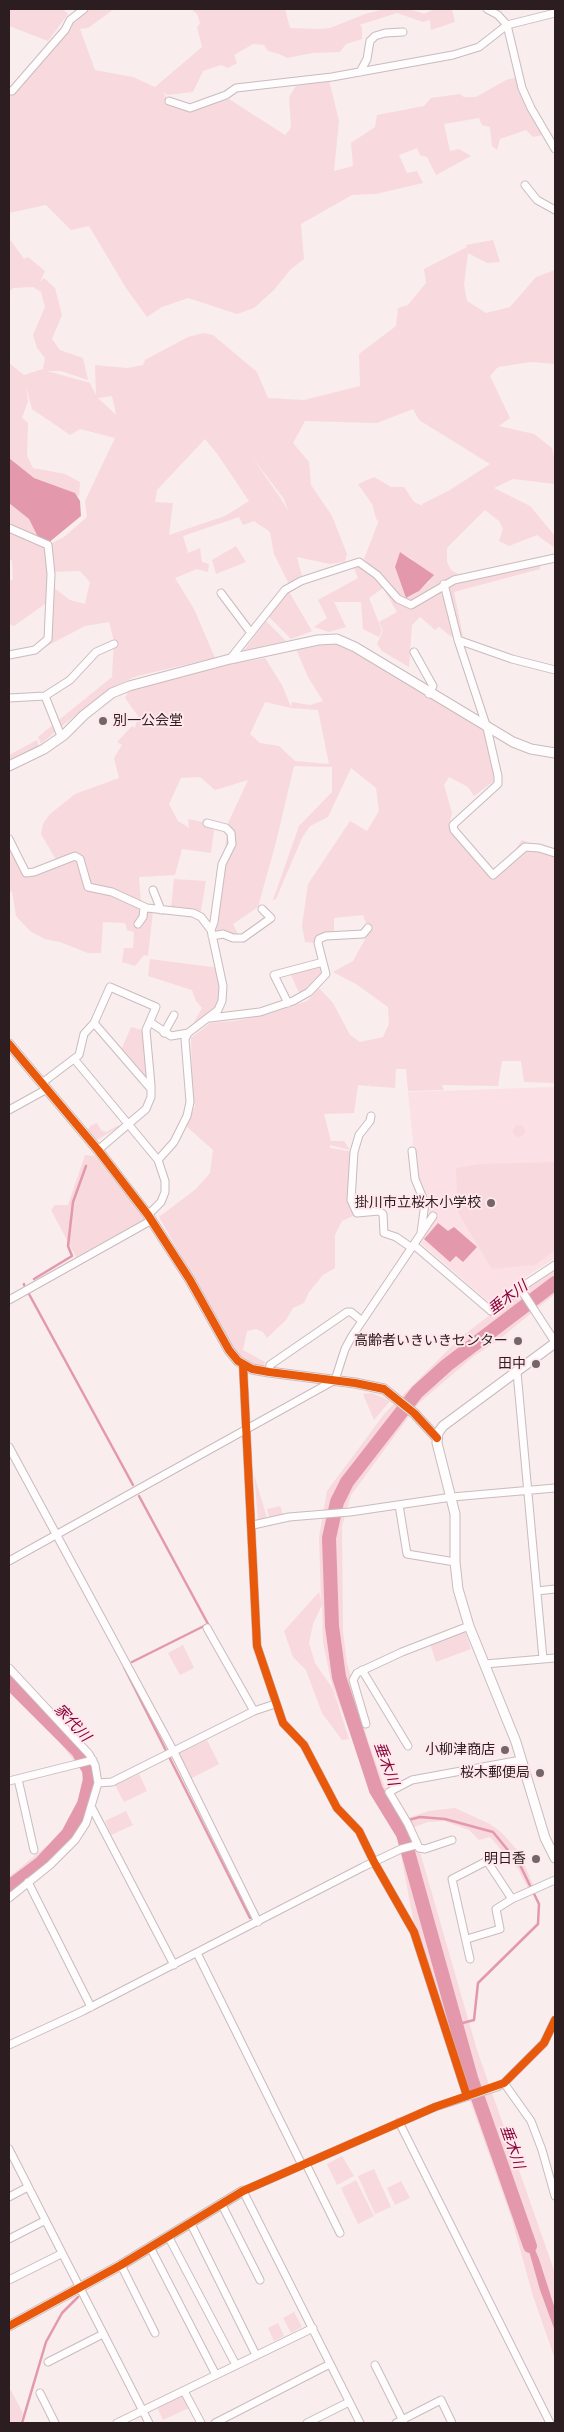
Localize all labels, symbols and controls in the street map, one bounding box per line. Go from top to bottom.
place label: 別一公会堂 [113,713,183,729]
marker: 別一公会堂 [97,715,109,727]
place label: 掛川市立桜木小学校 [355,1195,481,1211]
marker: 掛川市立桜木小学校 [485,1197,497,1209]
water label: 垂木川 [485,1277,531,1319]
place label: 高齢者いきいきセンター [354,1333,508,1349]
marker: 高齢者いきいきセンター [512,1335,524,1347]
place label: 田中 [498,1356,526,1372]
marker: 田中 [530,1358,542,1370]
water label: 家代川 [50,1700,94,1746]
water label: 垂木川 [370,1740,402,1788]
place label: 小柳津商店 [425,1742,495,1758]
marker: 小柳津商店 [499,1744,511,1756]
place label: 桜木郵便局 [460,1765,530,1781]
marker: 桜木郵便局 [534,1767,546,1779]
place label: 明日香 [484,1851,526,1867]
marker: 明日香 [530,1853,542,1865]
water label: 垂木川 [496,2123,528,2171]

